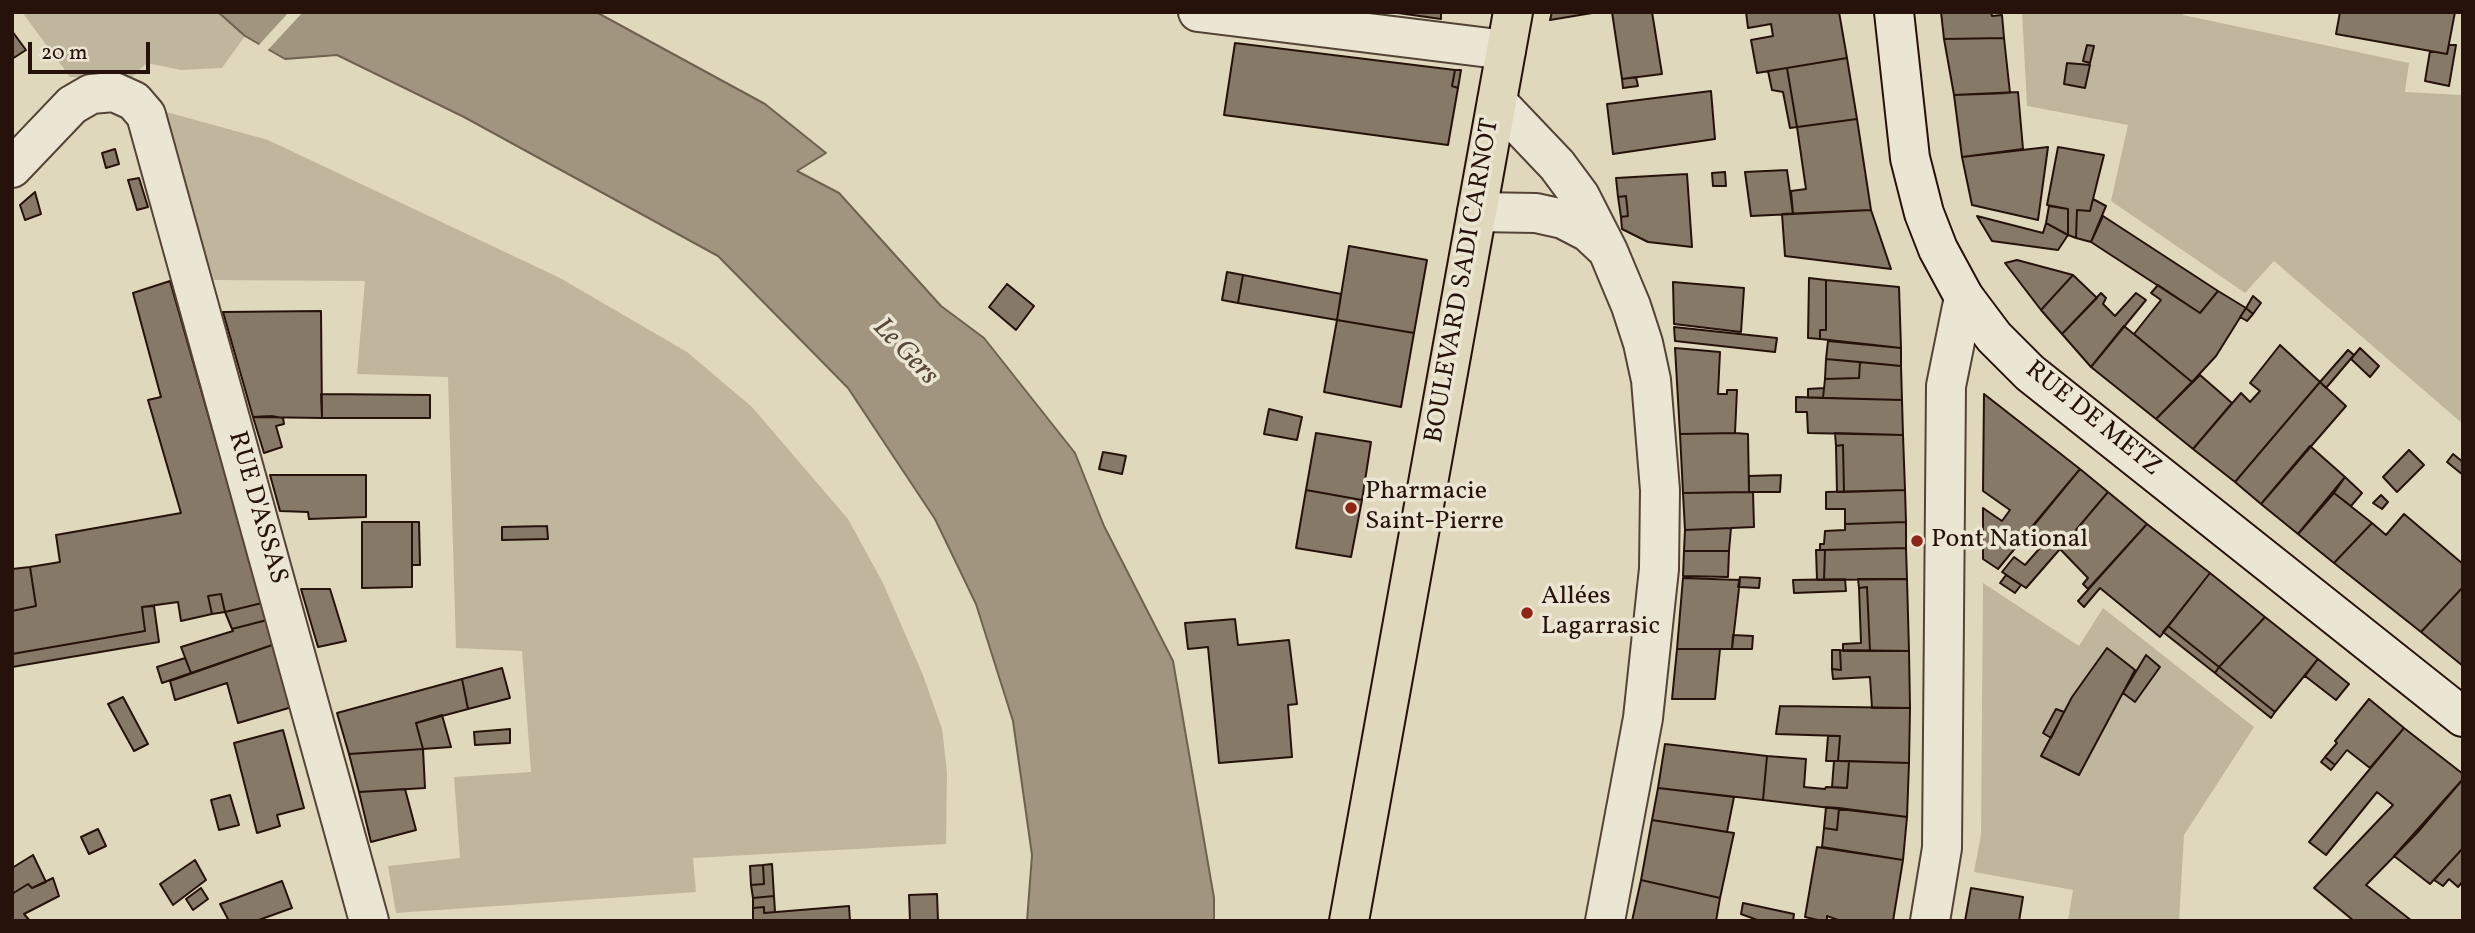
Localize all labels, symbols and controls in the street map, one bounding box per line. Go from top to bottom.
scale bar [32,28,154,72]
text: 20 m [41,39,87,68]
street label: BOULEVARD SADI CARNOT [1420,116,1508,446]
water label: Le Gers [864,312,944,394]
street label: RUE DE METZ [2018,356,2166,484]
street label: RUE D'ASSAS [219,428,293,588]
place label: Pharmacie Saint-Pierre [1365,477,1504,538]
marker: Pharmacie Saint-Pierre [1343,500,1359,516]
place label: Pont National [1931,525,2088,557]
marker: Pont National [1909,533,1925,549]
place label: Allées Lagarrasic [1541,582,1660,644]
marker: Allées Lagarrasic [1519,605,1535,621]

